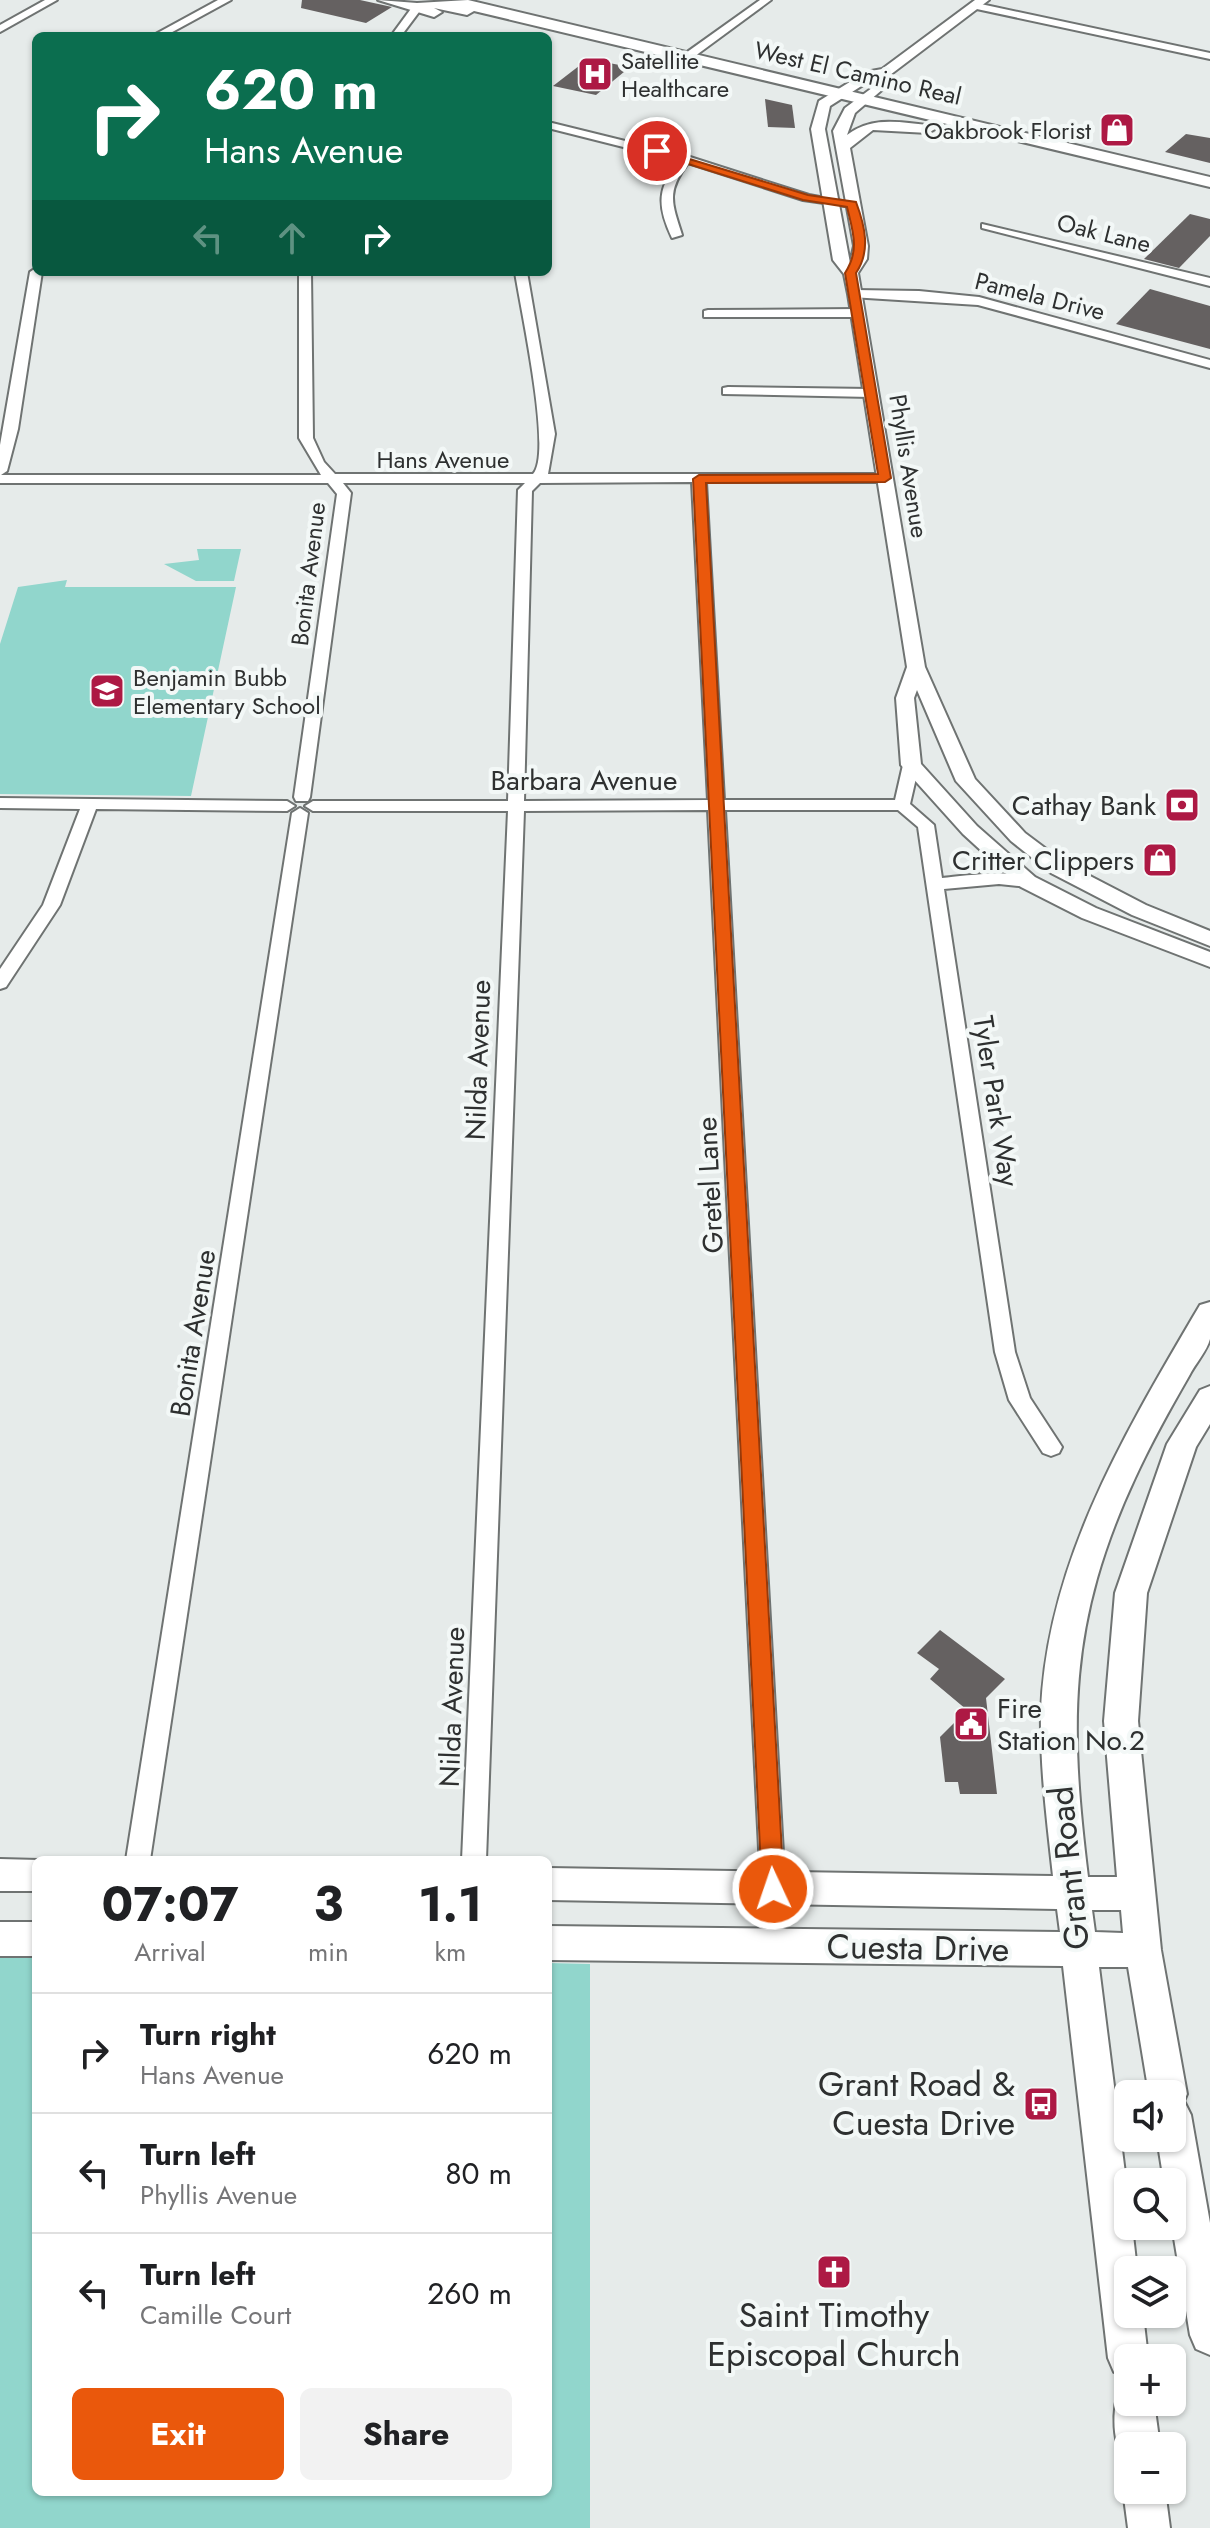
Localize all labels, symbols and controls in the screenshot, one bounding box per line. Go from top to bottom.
street label: West El Camino Real [751,32,965,114]
place label: Satellite Healthcare [621,43,729,106]
text: 620 m [204,49,378,130]
hospital icon: Satellite Healthcare [576,55,614,93]
icon: right [72,64,176,168]
shop icon: Oakbrook Florist [1098,111,1136,149]
place label: Oakbrook Florist [924,113,1091,148]
pin [623,117,691,185]
text: Hans Avenue [204,124,403,176]
icon: arrive [635,129,679,173]
street label: Oak Lane [1053,204,1155,262]
icon: left [186,216,230,260]
icon: ahead [270,216,314,260]
icon: right [354,216,398,260]
street label: Pamela Drive [971,263,1109,329]
street label: Phyllis Avenue [880,392,938,540]
street label: Hans Avenue [377,442,509,477]
street label: Bonita Avenue [282,500,334,648]
place label: Benjamin Bubb Elementary School [133,660,321,723]
school or university icon: Benjamin Bubb Elementary School [88,672,126,710]
street label: Barbara Avenue [491,760,677,801]
place label: Cathay Bank [1012,785,1157,826]
bank icon: Cathay Bank [1163,786,1201,824]
place label: Critter Clippers [952,840,1134,881]
shop icon: Critter Clippers [1141,841,1179,879]
street label: Nilda Avenue [455,979,501,1141]
street label: Tyler Park Way [962,1013,1030,1190]
street label: Gretel Lane [686,1116,734,1254]
street label: Bonita Avenue [160,1246,226,1420]
street label: Nilda Avenue [429,1626,475,1788]
place label: Fire Station No.2 [997,1688,1145,1761]
public building icon: Fire Station No.2 [952,1705,990,1743]
street label: Grant Road [1036,1784,1102,1952]
position arrow [731,1847,815,1931]
text: 07:07 [102,1870,238,1939]
text: 3 [313,1870,343,1939]
text: 1.1 [418,1870,482,1939]
street label: Cuesta Drive [826,1922,1010,1974]
text: Arrival [134,1933,206,1971]
text: min [308,1933,349,1971]
text: km [434,1933,466,1971]
text: Turn right [140,2013,276,2056]
icon: right [72,2031,116,2075]
text: 620 m [427,2032,512,2075]
text: Hans Avenue [140,2056,284,2094]
place label: Grant Road & Cuesta Drive [818,2060,1015,2148]
map controls [1114,2080,1186,2504]
button: sound [1114,2080,1186,2152]
bus stop icon: Grant Road & Cuesta Drive [1022,2085,1060,2123]
text: Turn left [140,2133,255,2176]
icon: left [72,2151,116,2195]
text: 80 m [445,2152,512,2195]
button: search [1114,2168,1186,2240]
text: Phyllis Avenue [140,2176,297,2214]
text: Turn left [140,2253,255,2296]
church icon: Saint Timothy Episcopal Church [815,2253,853,2291]
button: layers [1114,2256,1186,2328]
icon: left [72,2271,116,2315]
text: 260 m [427,2272,512,2315]
place label: Saint Timothy Episcopal Church [707,2291,961,2379]
text: Camille Court [140,2296,291,2334]
button: + [1114,2344,1186,2416]
button: Exit [72,2388,284,2480]
button: Share [300,2388,512,2480]
button: − [1114,2432,1186,2504]

